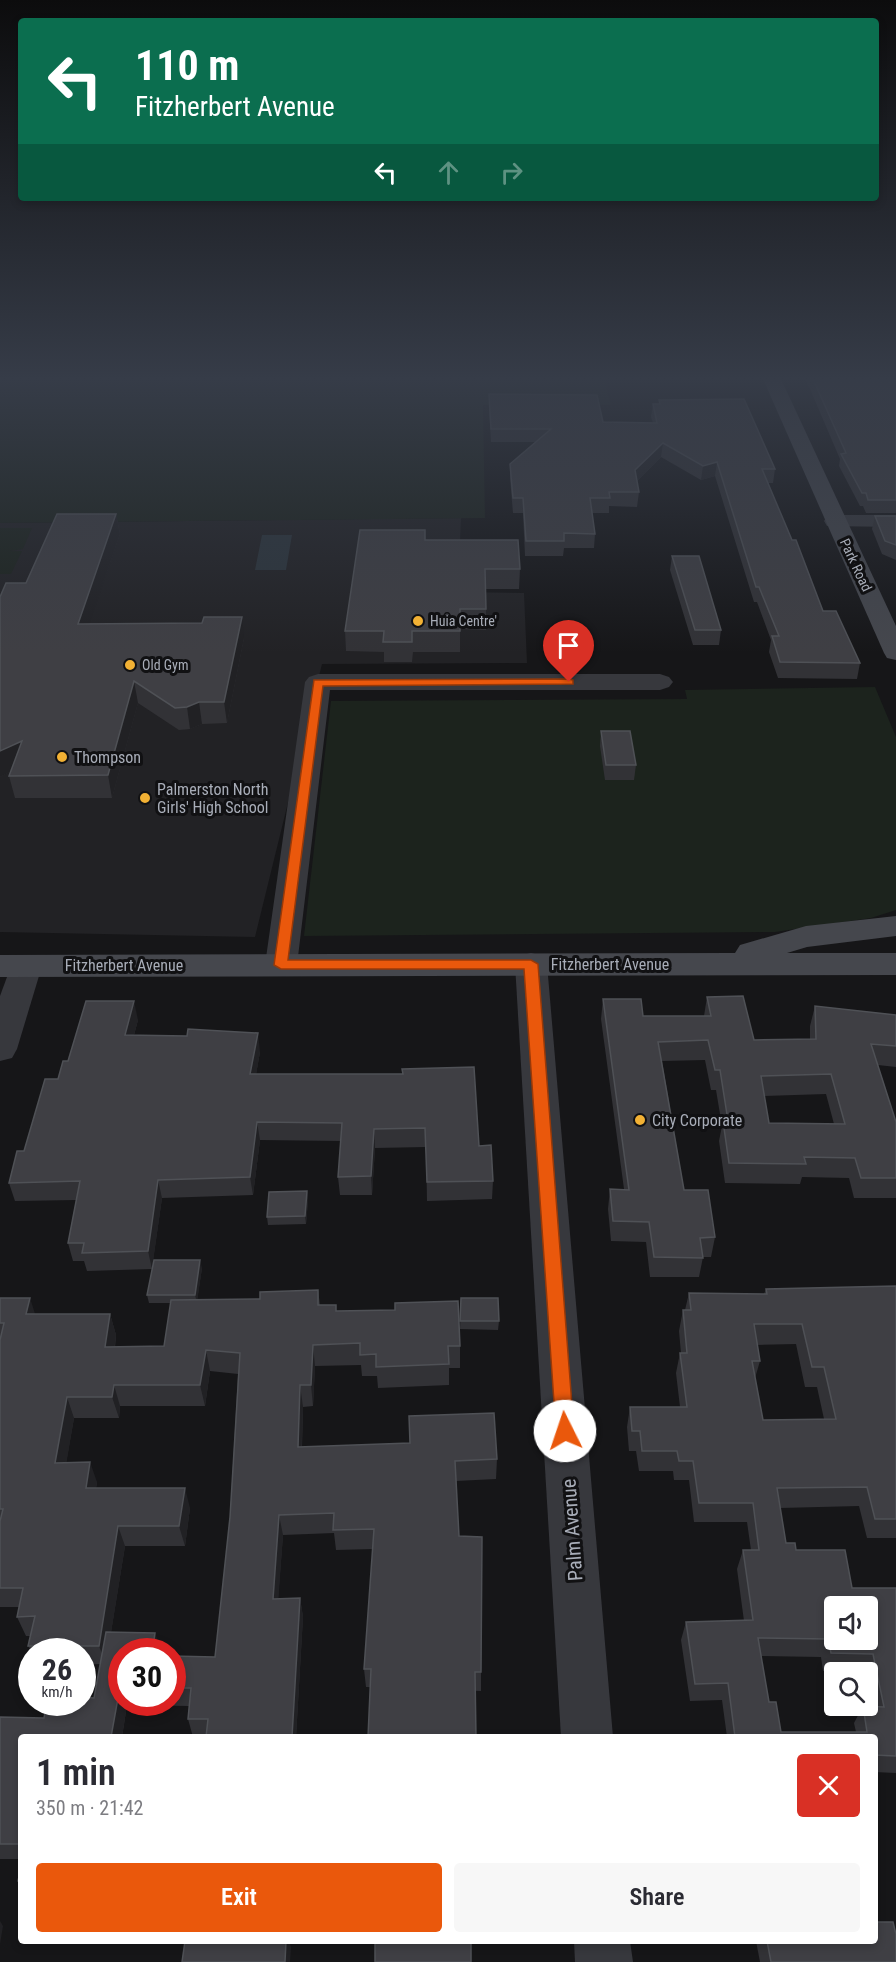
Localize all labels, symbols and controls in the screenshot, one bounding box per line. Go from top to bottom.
text: 110 m [135,41,240,90]
icon: left [36,42,114,120]
text: Fitzherbert Avenue [135,91,335,123]
icon: left [369,156,402,189]
icon: ahead [432,156,465,189]
icon: right [495,156,528,189]
street label: Park Road [837,536,875,594]
place label: Huia Centre' [430,613,497,629]
marker: Huia Centre' [411,614,425,628]
pin [543,620,594,682]
icon: arrive [552,629,585,662]
place label: Old Gym [142,657,188,673]
marker: Old Gym [123,658,137,672]
place label: Thompson [74,748,141,767]
marker: Thompson [55,750,69,764]
place label: Palmerston North Girls' High School [157,780,269,817]
marker: Palmerston North Girls' High School [138,791,152,805]
street label: Fitzherbert Avenue [551,955,669,974]
street label: Fitzherbert Avenue [65,956,183,975]
place label: City Corporate [652,1111,742,1130]
marker: City Corporate [633,1113,647,1127]
position arrow [533,1399,597,1463]
street label: Palm Avenue [556,1478,588,1582]
map controls [824,1596,878,1716]
button: sound [824,1596,878,1650]
speed limit sign: 30 [108,1638,186,1716]
text: 26 [42,1652,72,1687]
button: search [824,1662,878,1716]
text: km/h [42,1683,72,1701]
text: 1 min [36,1752,116,1794]
button: close [797,1754,860,1817]
text: 350 m · 21:42 [36,1796,143,1820]
button: Exit [36,1863,442,1932]
button: Share [454,1863,860,1932]

